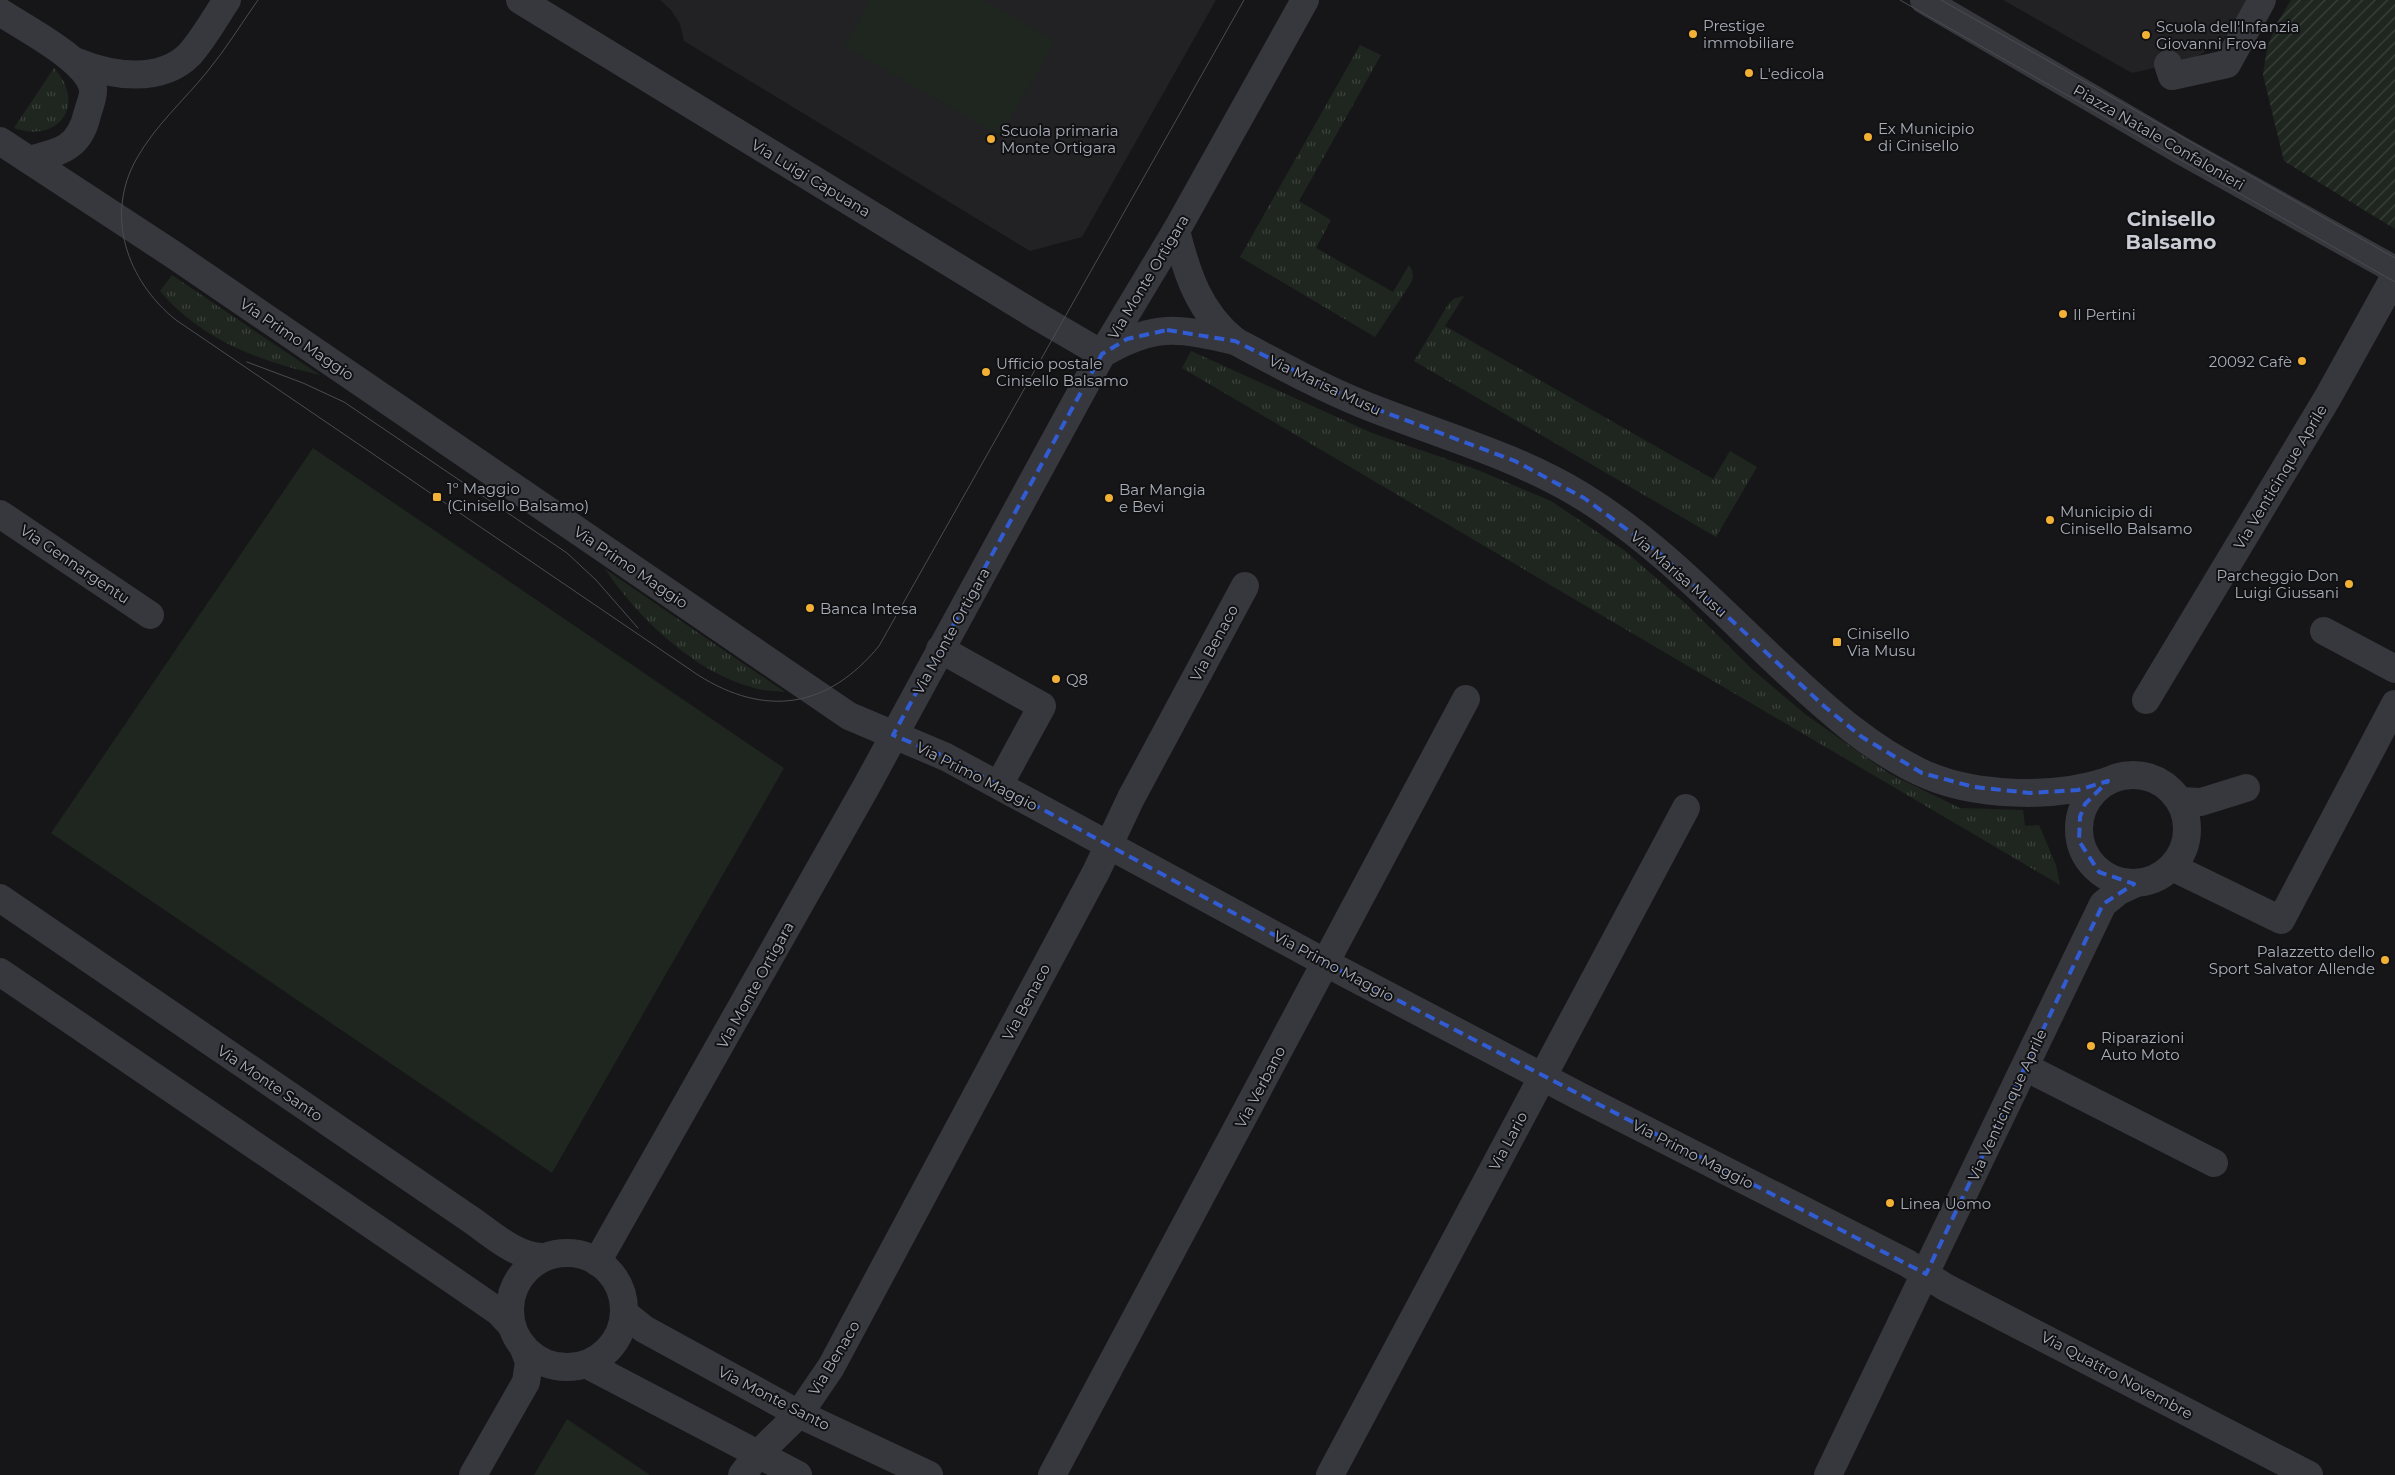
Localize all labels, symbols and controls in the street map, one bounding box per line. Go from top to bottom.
place label: Prestige immobiliare [1703,16,1794,52]
place label: Scuola dell'Infanzia Giovanni Frova [2156,17,2299,53]
marker: Prestige immobiliare [1687,28,1699,40]
marker: Scuola dell'Infanzia Giovanni Frova [2140,29,2152,41]
place label: L'edicola [1759,64,1825,83]
marker: L'edicola [1743,67,1755,79]
street label: Piazza Natale Confalonieri [2070,80,2248,194]
place label: Ex Municipio di Cinisello [1878,119,1974,155]
place label: Scuola primaria Monte Ortigara [1001,121,1119,157]
marker: Ex Municipio di Cinisello [1862,131,1874,143]
marker: Scuola primaria Monte Ortigara [985,133,997,145]
street label: Via Luigi Capuana [748,135,874,221]
district label: Cinisello Balsamo [2126,207,2216,254]
street label: Via Monte Ortigara [1103,211,1193,343]
street label: Via Primo Maggio [236,294,358,384]
place label: Il Pertini [2073,305,2136,324]
marker: Il Pertini [2057,308,2069,320]
street label: Via Marisa Musu [1266,351,1384,419]
place label: 20092 Cafè [2209,352,2292,371]
place label: Ufficio postale Cinisello Balsamo [996,354,1128,390]
marker: 20092 Cafè [2296,355,2308,367]
marker: Ufficio postale Cinisello Balsamo [980,366,992,378]
street label: Via Venticinque Aprile [2229,401,2331,553]
place label: 1° Maggio (Cinisello Balsamo) [447,479,589,515]
place label: Bar Mangia e Bevi [1119,480,1206,516]
marker: 1° Maggio (Cinisello Balsamo) [431,491,443,503]
marker: Bar Mangia e Bevi [1103,492,1115,504]
place label: Municipio di Cinisello Balsamo [2060,502,2192,538]
marker: Municipio di Cinisello Balsamo [2044,514,2056,526]
street label: Via Gennargentu [17,520,133,608]
street label: Via Primo Maggio [570,522,692,612]
street label: Via Marisa Musu [1627,527,1731,621]
street label: Via Monte Ortigara [908,564,994,698]
place label: Parcheggio Don Luigi Giussani [2216,566,2339,602]
marker: Parcheggio Don Luigi Giussani [2343,578,2355,590]
place label: Banca Intesa [820,599,917,618]
street label: Via Benaco [1186,601,1242,685]
marker: Banca Intesa [804,602,816,614]
place label: Cinisello Via Musu [1847,624,1916,660]
marker: Cinisello Via Musu [1831,636,1843,648]
place label: Q8 [1066,670,1088,689]
marker: Q8 [1050,673,1062,685]
street label: Via Primo Maggio [913,737,1041,815]
street label: Via Monte Ortigara [712,918,798,1052]
street label: Via Primo Maggio [1270,926,1398,1006]
place label: Palazzetto dello Sport Salvator Allende [2209,942,2375,978]
marker: Palazzetto dello Sport Salvator Allende [2379,954,2391,966]
street label: Via Benaco [998,960,1054,1044]
street label: Via Venticinque Aprile [1963,1026,2051,1184]
place label: Riparazioni Auto Moto [2101,1028,2184,1064]
marker: Riparazioni Auto Moto [2085,1040,2097,1052]
street label: Via Monte Santo [214,1041,326,1125]
street label: Via Verbano [1230,1043,1290,1131]
street label: Via Lario [1485,1108,1531,1174]
street label: Via Primo Maggio [1629,1115,1757,1193]
place label: Linea Uomo [1900,1194,1991,1213]
marker: Linea Uomo [1884,1197,1896,1209]
street label: Via Benaco [804,1317,864,1399]
street label: Via Quattro Novembre [2038,1327,2196,1423]
street label: Via Monte Santo [715,1362,833,1434]

